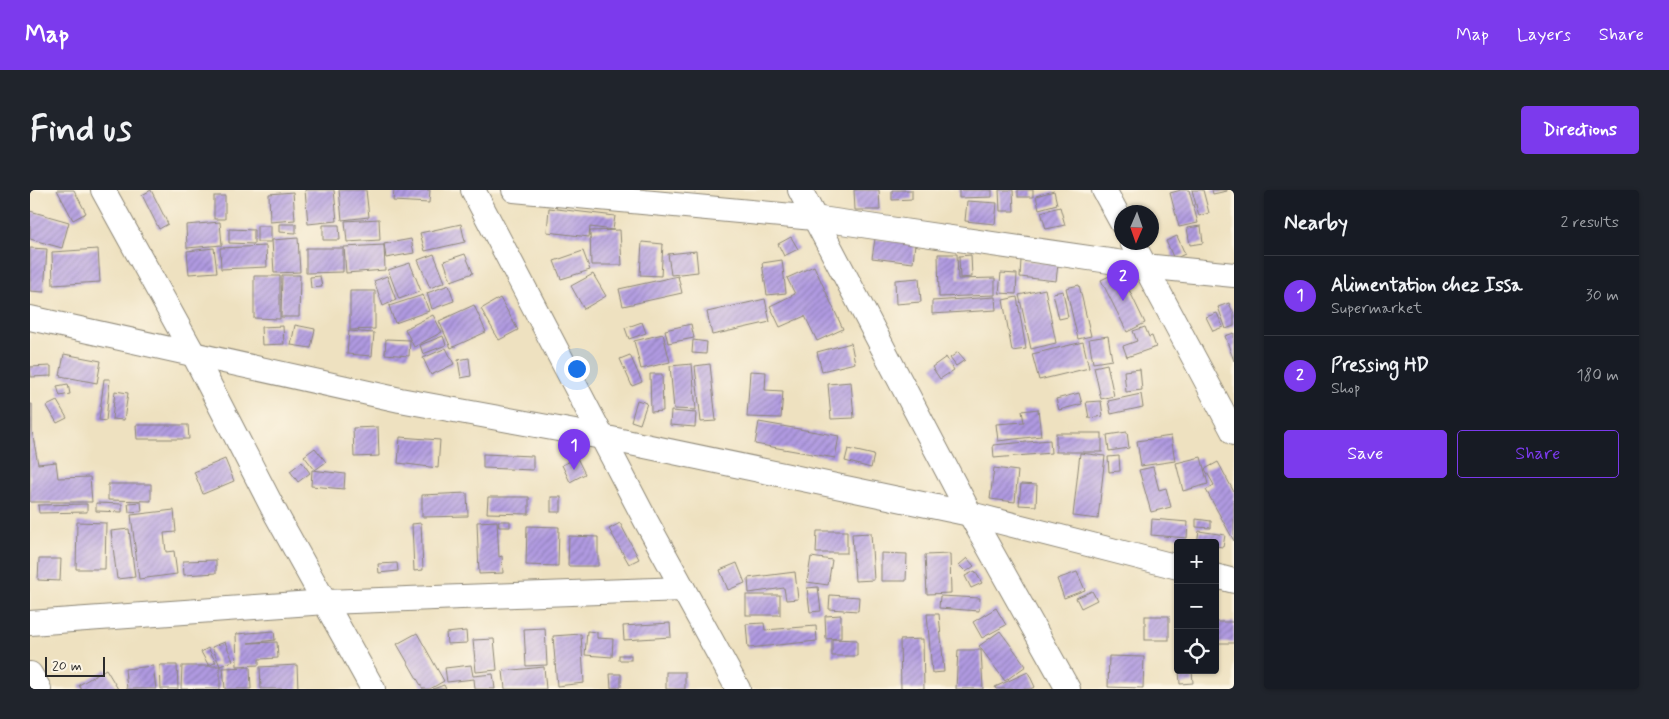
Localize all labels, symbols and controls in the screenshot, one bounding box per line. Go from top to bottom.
text: Map [25,20,69,51]
text: Map [1456,23,1489,47]
text: Layers [1517,23,1571,47]
text: Share [1599,23,1644,47]
button: Directions [1521,106,1639,154]
text: Find us [30,107,132,153]
north arrow [1114,205,1159,250]
text: Nearby [1284,209,1348,237]
text: 2 results [1561,212,1619,233]
pin: 2 [1107,260,1139,301]
text: Alimentation chez Issa [1331,273,1523,298]
text: 1 [1296,285,1304,306]
text: 30 m [1586,285,1619,306]
text: Supermarket [1331,298,1422,319]
text: Pressing HD [1331,353,1429,378]
your location [564,356,590,382]
text: 2 [1296,365,1304,386]
text: 180 m [1576,365,1619,386]
text: Shop [1331,378,1360,399]
pin: 1 [558,429,590,470]
button: Save [1284,430,1447,478]
button: Share [1457,430,1619,478]
map controls [1174,539,1219,674]
button: + [1174,539,1219,584]
button: − [1174,584,1219,629]
button: locate [1174,629,1219,674]
scale bar [45,654,105,677]
text: 20 m [52,657,82,675]

